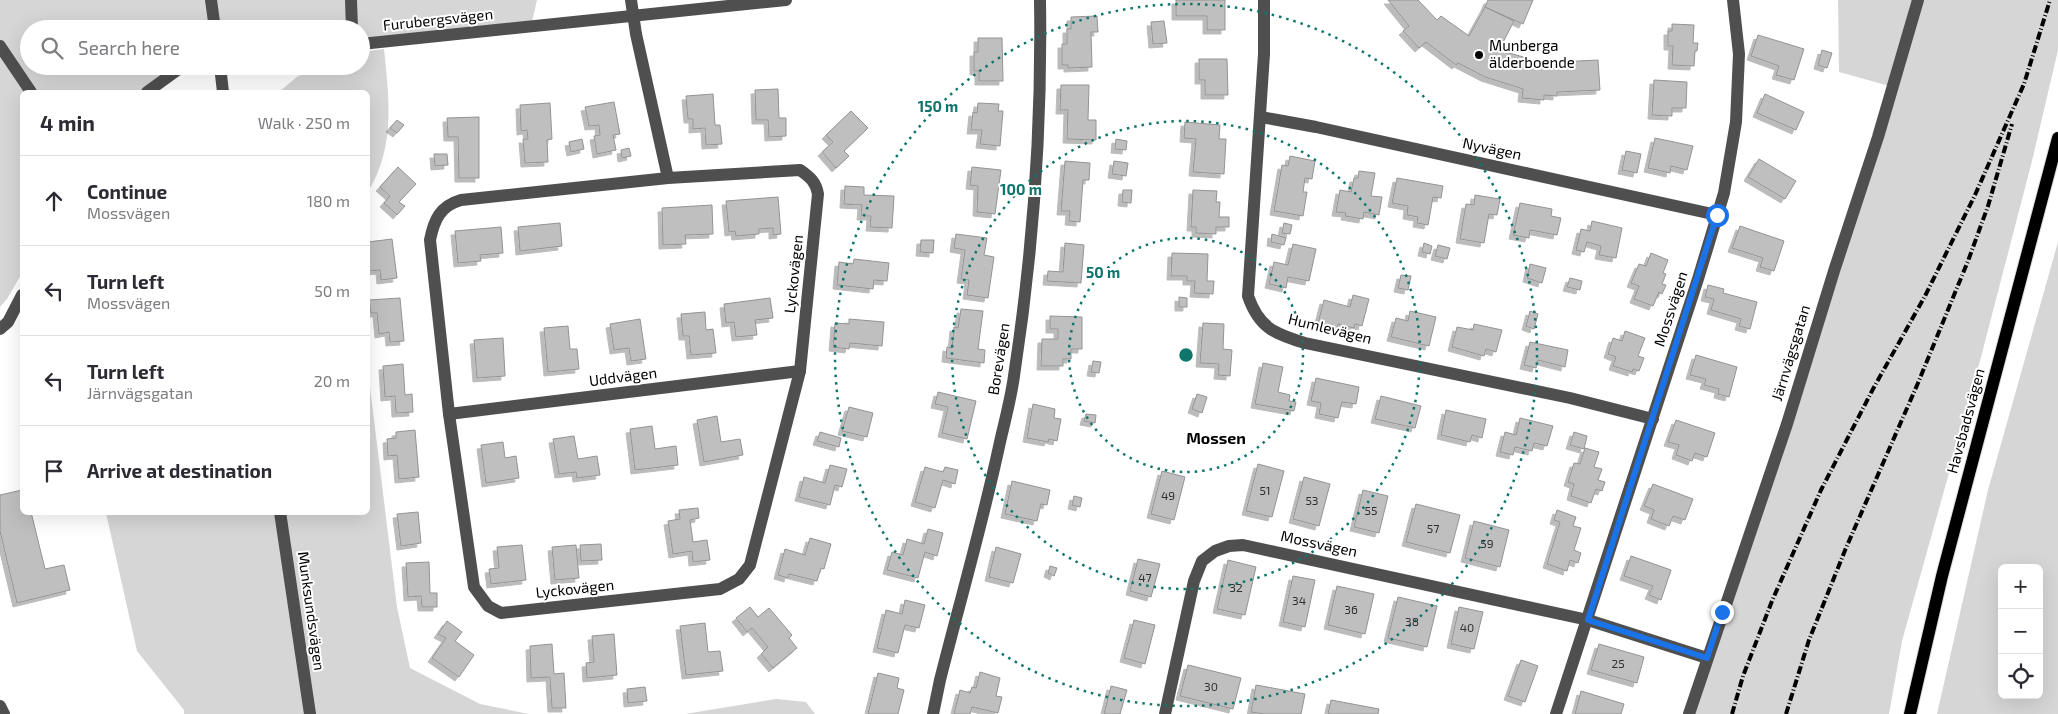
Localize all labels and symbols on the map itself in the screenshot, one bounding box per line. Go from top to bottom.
street label: Furubergsvägen [382,4,494,34]
place label: Munberga älderboende [1489,36,1575,71]
marker: Munberga älderboende [1473,49,1485,61]
text: 150 m [918,97,958,115]
street label: Nyvägen [1461,133,1523,163]
text: 100 m [1000,180,1042,198]
route start [1706,204,1729,227]
street label: Lyckovägen [780,234,806,314]
text: 50 m [1086,263,1120,281]
street label: Mossvägen [1649,269,1691,349]
street label: Järnvägsgatan [1767,303,1813,403]
street label: Humlevägen [1287,309,1374,347]
street label: Borevägen [983,321,1013,396]
centre of rings [1177,346,1195,364]
street label: Uddvägen [588,363,658,389]
street label: Havsbadsvägen [1942,366,1988,475]
district label: Mossen [1186,428,1246,447]
house number: 51 [1259,483,1271,497]
house number: 49 [1161,488,1175,502]
house number: 53 [1305,493,1319,507]
house number: 55 [1365,503,1377,517]
house number: 57 [1427,521,1439,535]
street label: Mossvägen [1279,526,1359,560]
house number: 59 [1480,536,1494,550]
street label: Munksundsvägen [295,550,329,672]
house number: 47 [1138,570,1152,584]
street label: Lyckovägen [535,575,615,601]
house number: 32 [1229,580,1243,594]
house number: 34 [1292,593,1306,607]
route end [1711,601,1734,624]
house number: 36 [1344,602,1358,616]
house number: 38 [1405,614,1419,628]
house number: 40 [1460,620,1474,634]
house number: 25 [1611,656,1625,670]
house number: 30 [1204,679,1218,693]

